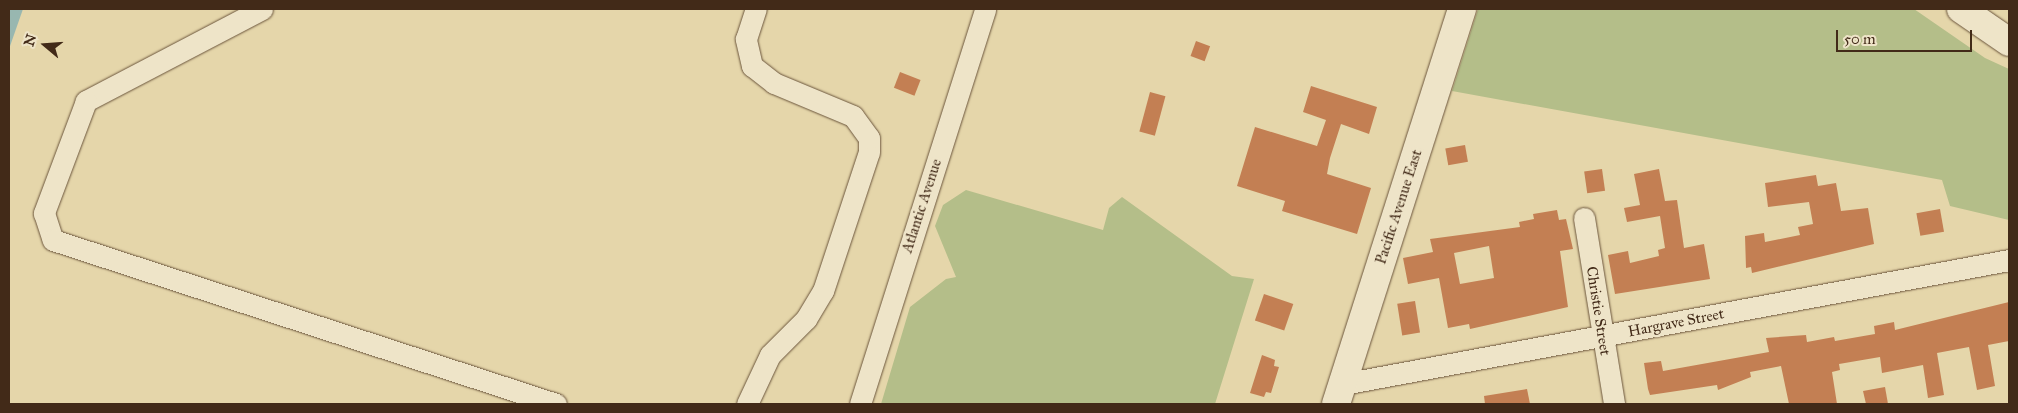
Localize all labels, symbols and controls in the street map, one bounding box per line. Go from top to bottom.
north arrow [20,20,70,70]
scale bar [1838,20,1974,52]
text: 50 m [1844,30,1876,48]
text: N [20,32,40,48]
street label: Pacific Avenue East [1372,147,1426,267]
street label: Atlantic Avenue [898,157,946,255]
street label: Christie Street [1582,265,1614,357]
street label: Hargrave Street [1626,305,1726,341]

